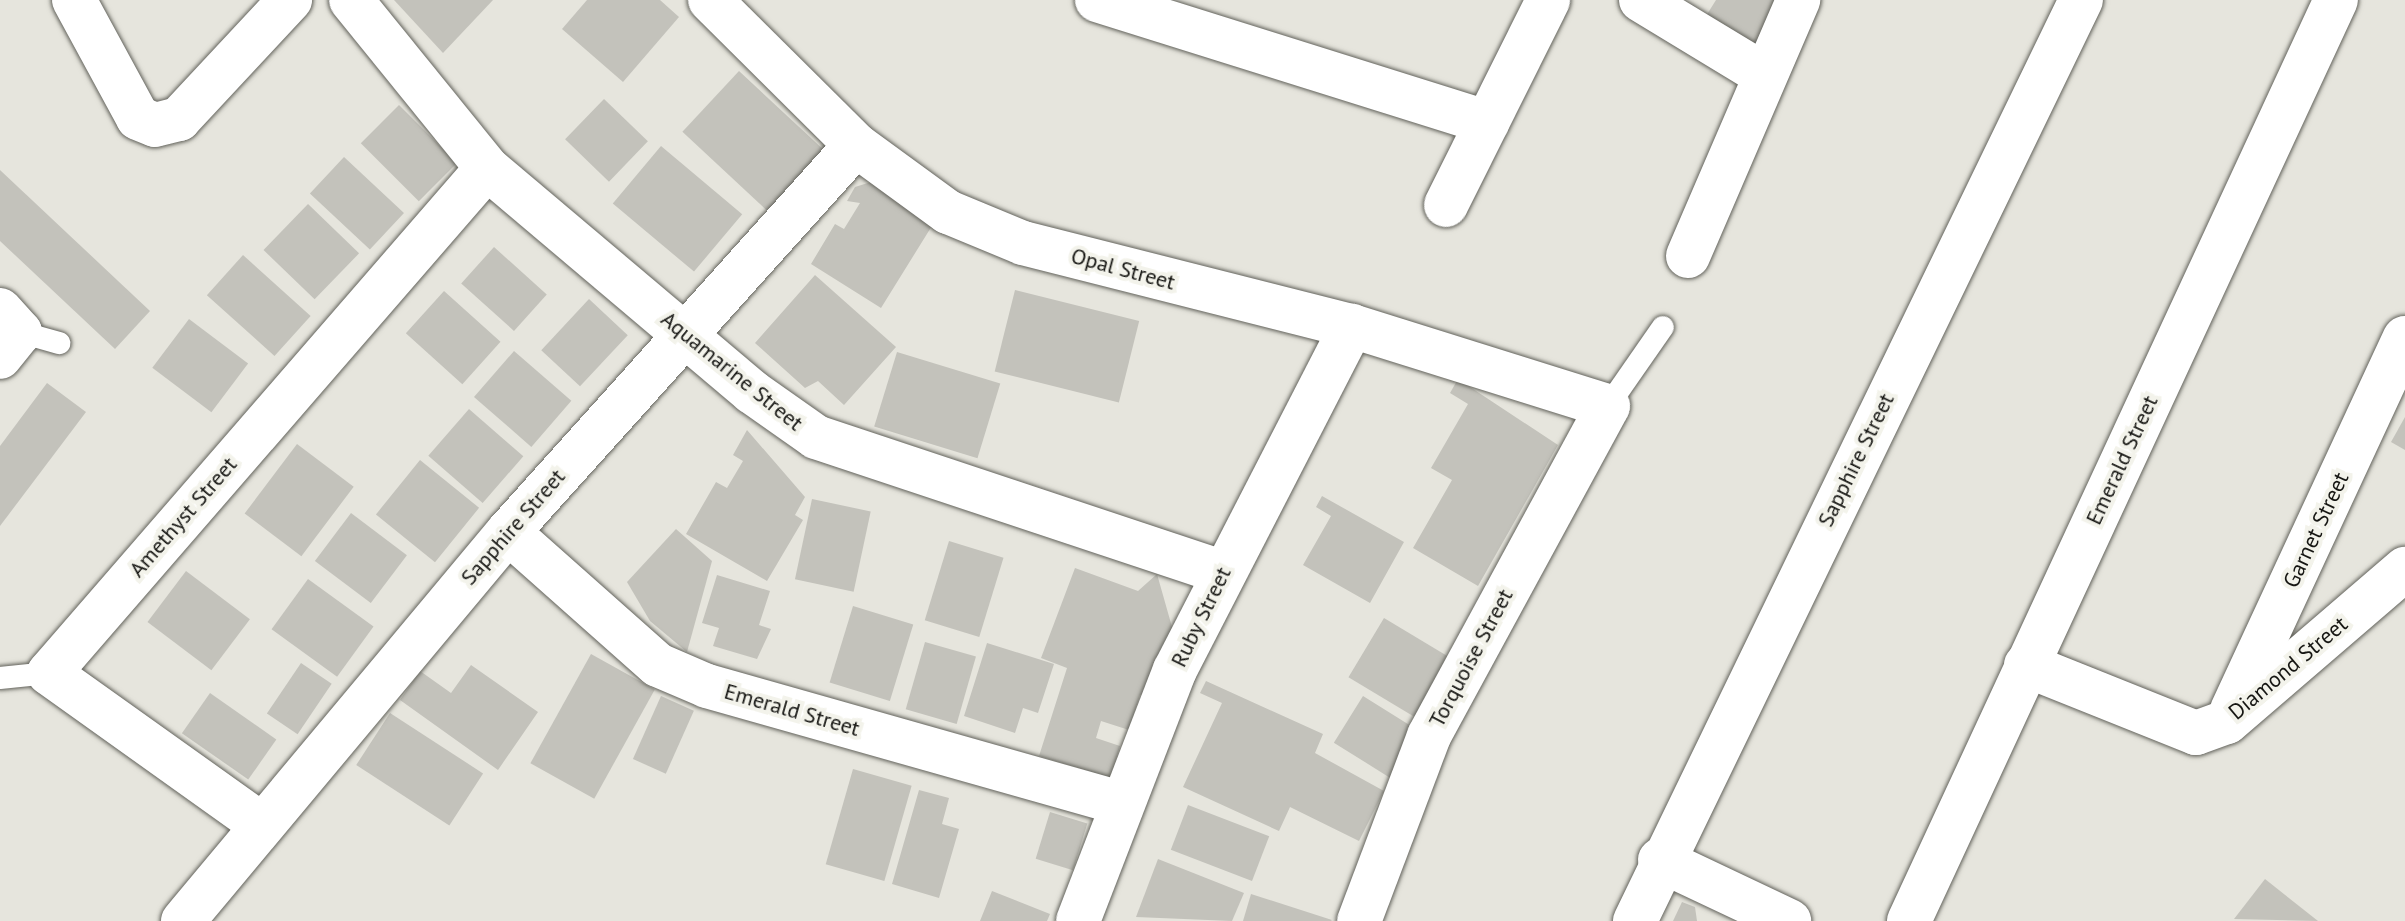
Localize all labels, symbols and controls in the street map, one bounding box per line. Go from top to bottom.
street label: Opal Street [1068,242,1178,296]
street label: Aquamarine Street [656,306,808,436]
street label: Sapphire Street [1812,389,1900,531]
street label: Emerald Street [2081,391,2163,529]
street label: Amethyst Street [124,452,242,582]
street label: Sapphire Street [455,464,571,590]
street label: Garnet Street [2278,468,2354,592]
street label: Ruby Street [1165,562,1237,672]
street label: Torquoise Street [1424,584,1518,732]
street label: Diamond Street [2223,611,2353,725]
street label: Emerald Street [721,678,863,742]

